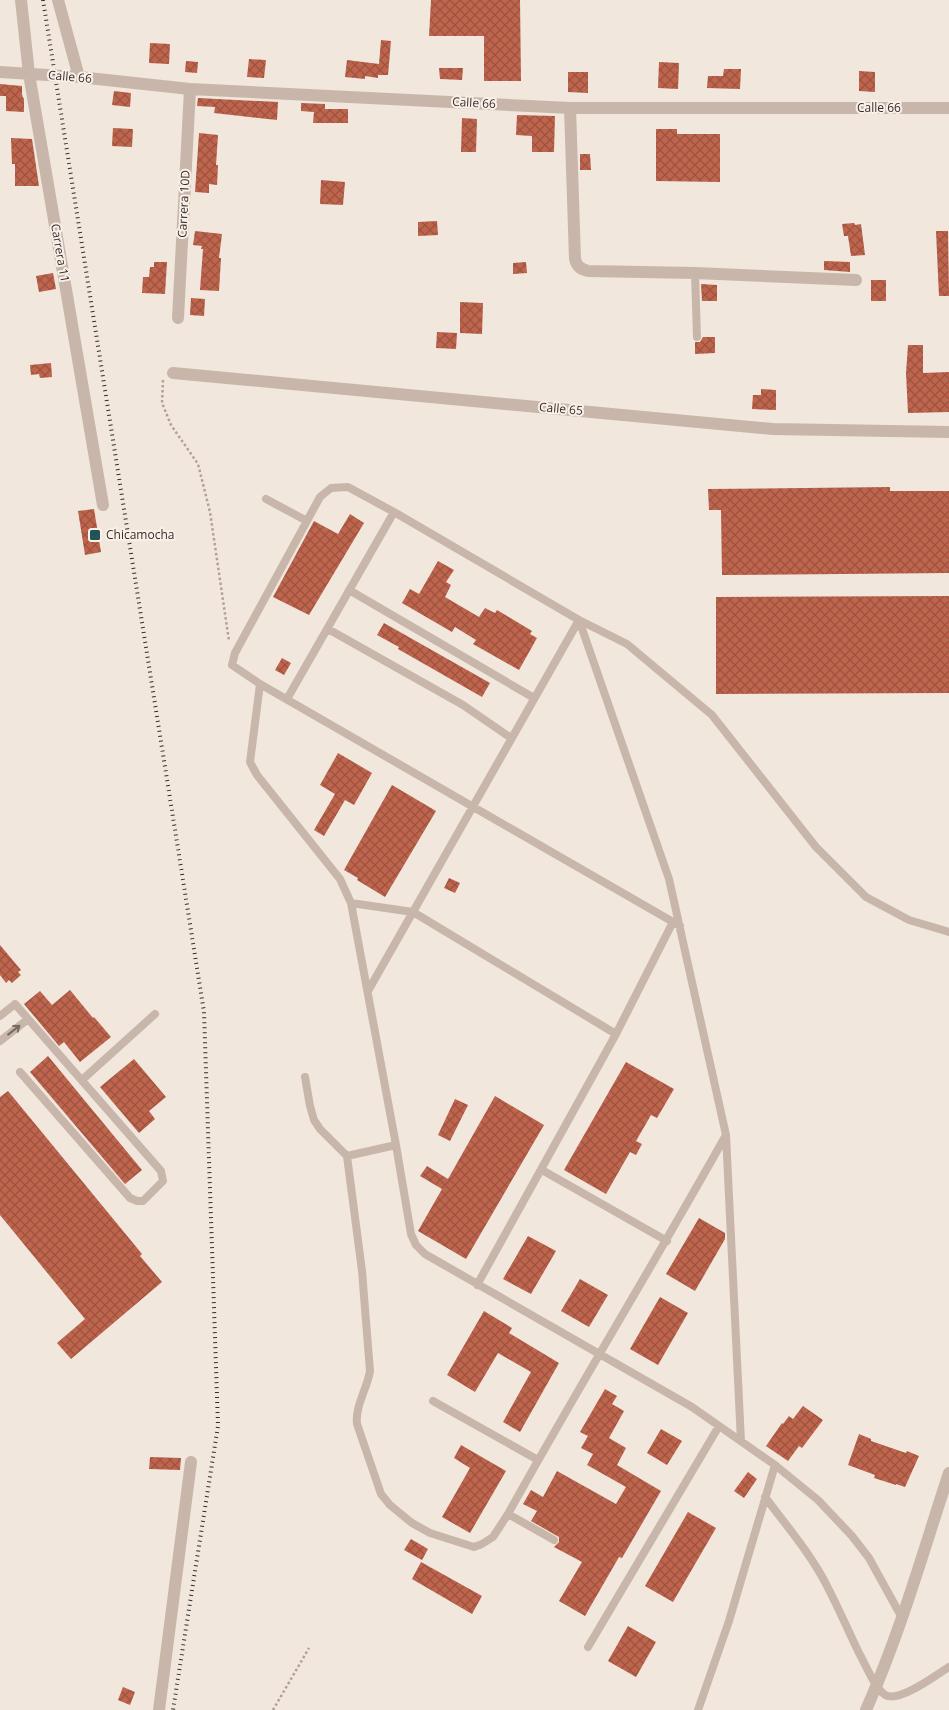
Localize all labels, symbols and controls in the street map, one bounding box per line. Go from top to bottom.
street label: Calle 66 [47,66,93,87]
street label: Calle 66 [452,93,497,112]
street label: Calle 66 [857,99,901,116]
street label: Carrera 10D [173,170,194,238]
street label: Carrera 11 [47,222,74,284]
street label: Calle 65 [538,398,584,419]
place label: Chicamocha [106,526,174,543]
marker: Chicamocha [88,528,102,542]
one-way arrow [7,1025,20,1036]

